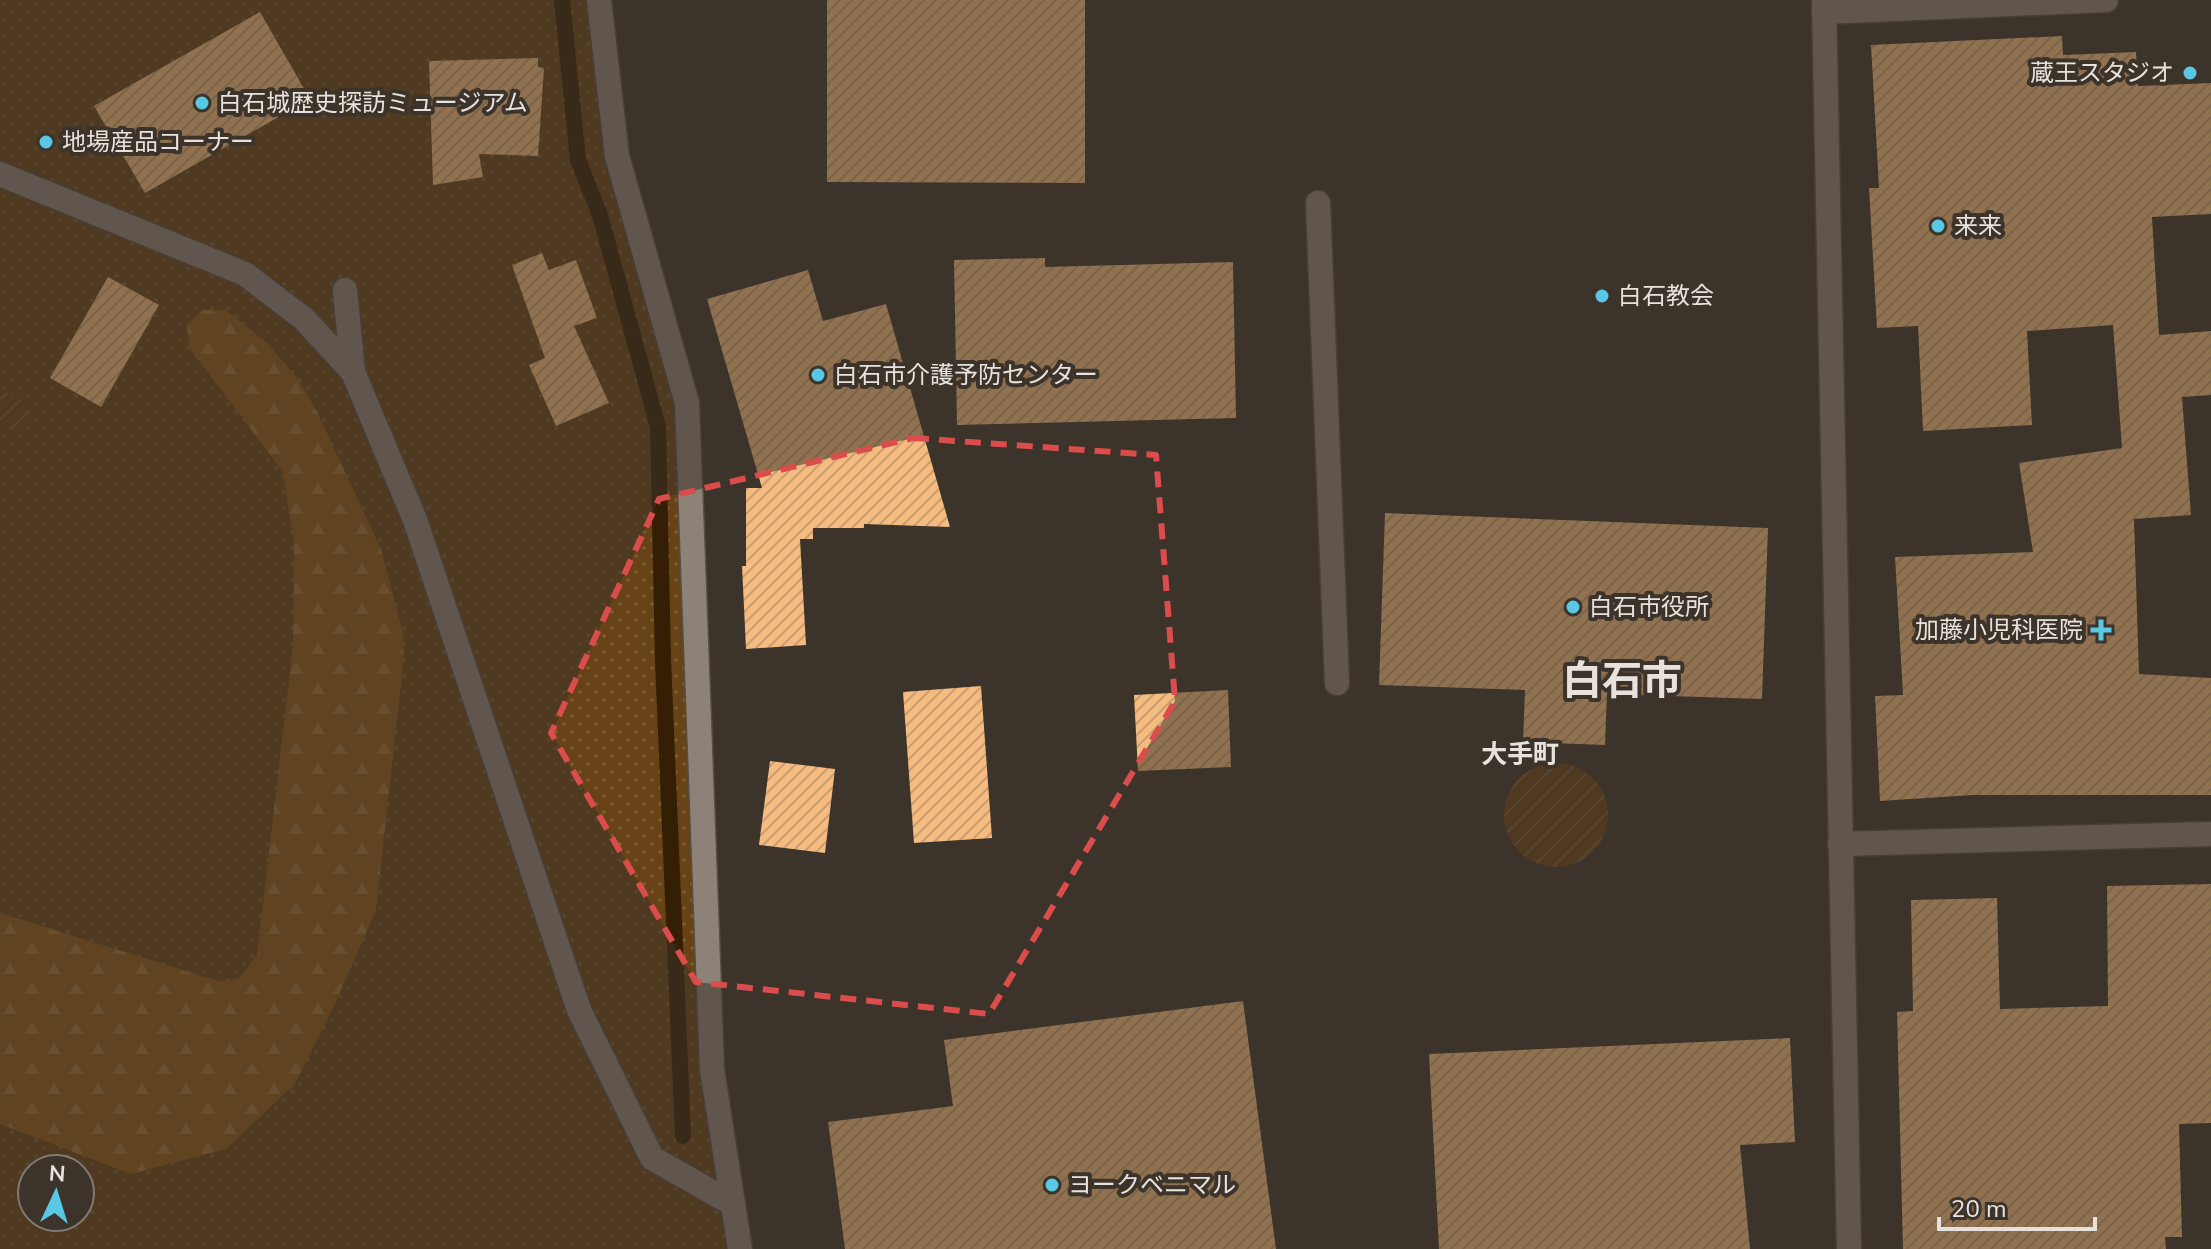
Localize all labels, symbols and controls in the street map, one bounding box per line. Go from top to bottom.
place label: 蔵王スタジオ [2030,57,2174,89]
marker: 蔵王スタジオ [2181,64,2199,82]
place label: 白石城歴史探訪ミュージアム [218,87,528,119]
marker: 白石城歴史探訪ミュージアム [193,94,211,112]
place label: 地場産品コーナー [62,126,254,158]
marker: 地場産品コーナー [37,133,55,151]
place label: 来来 [1954,210,2002,242]
marker: 来来 [1929,217,1947,235]
place label: 白石教会 [1618,280,1714,312]
marker: 白石教会 [1593,287,1611,305]
place label: 白石市介護予防センター [834,359,1098,391]
marker: 白石市介護予防センター [809,366,827,384]
place label: 白石市役所 [1589,591,1709,623]
marker: 白石市役所 [1564,598,1582,616]
place label: 加藤小児科医院 [1915,614,2083,646]
marker: 加藤小児科医院 [2090,619,2112,641]
district label: 白石市 [1562,654,1682,708]
district label: 大手町 [1481,737,1559,772]
north arrow [16,1153,96,1233]
text: N [48,1159,67,1190]
place label: ヨークベニマル [1068,1169,1236,1201]
marker: ヨークベニマル [1043,1176,1061,1194]
scale bar [1939,1181,2095,1231]
text: 20 m [1951,1193,2007,1225]

